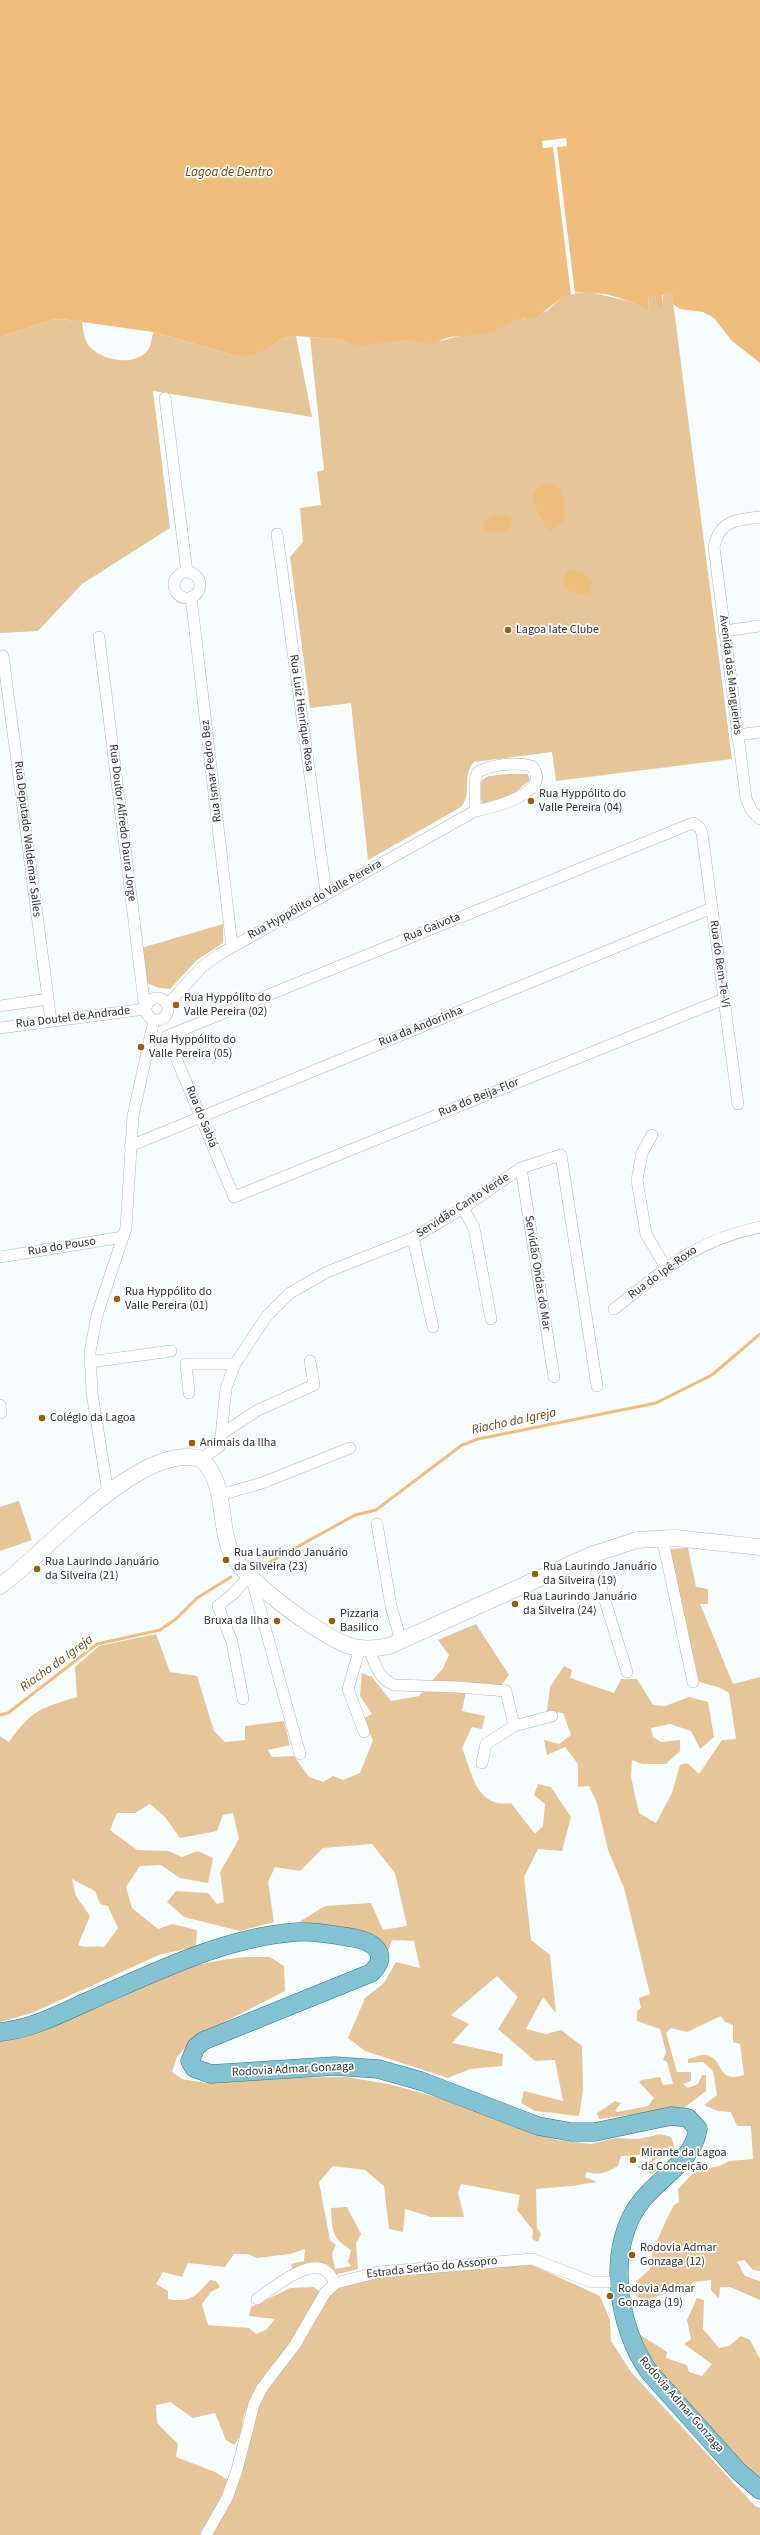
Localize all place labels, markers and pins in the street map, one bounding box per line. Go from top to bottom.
place label: Lagoa Iate Clube [516,623,599,637]
marker: Lagoa Iate Clube [503,625,513,635]
place label: Rua Hyppólito do Valle Pereira (04) [539,787,626,815]
marker: Rua Hyppólito do Valle Pereira (04) [526,796,536,806]
place label: Rua Hyppólito do Valle Pereira (02) [184,991,271,1019]
marker: Rua Hyppólito do Valle Pereira (02) [171,1000,181,1010]
place label: Rua Hyppólito do Valle Pereira (05) [149,1033,236,1061]
marker: Rua Hyppólito do Valle Pereira (05) [136,1042,146,1052]
place label: Rua Hyppólito do Valle Pereira (01) [125,1285,212,1313]
marker: Rua Hyppólito do Valle Pereira (01) [112,1294,122,1304]
place label: Colégio da Lagoa [50,1411,135,1425]
marker: Colégio da Lagoa [37,1413,47,1423]
place label: Animais da Ilha [200,1436,276,1450]
marker: Animais da Ilha [187,1438,197,1448]
place label: Rua Laurindo Januário da Silveira (23) [234,1546,348,1574]
place label: Rua Laurindo Januário da Silveira (21) [45,1555,159,1583]
marker: Rua Laurindo Januário da Silveira (23) [221,1555,231,1565]
place label: Rua Laurindo Januário da Silveira (19) [543,1560,657,1588]
marker: Rua Laurindo Januário da Silveira (21) [32,1564,42,1574]
marker: Rua Laurindo Januário da Silveira (19) [530,1569,540,1579]
place label: Rua Laurindo Januário da Silveira (24) [523,1590,637,1618]
marker: Rua Laurindo Januário da Silveira (24) [510,1599,520,1609]
place label: Pizzaria Basilico [340,1607,379,1635]
place label: Bruxa da Ilha [204,1614,269,1628]
marker: Bruxa da Ilha [272,1616,282,1626]
marker: Pizzaria Basilico [327,1616,337,1626]
place label: Mirante da Lagoa da Conceição [641,2146,727,2174]
marker: Mirante da Lagoa da Conceição [628,2155,638,2165]
place label: Rodovia Admar Gonzaga (12) [640,2241,717,2269]
marker: Rodovia Admar Gonzaga (12) [627,2250,637,2260]
place label: Rodovia Admar Gonzaga (19) [618,2282,695,2310]
marker: Rodovia Admar Gonzaga (19) [605,2291,615,2301]

